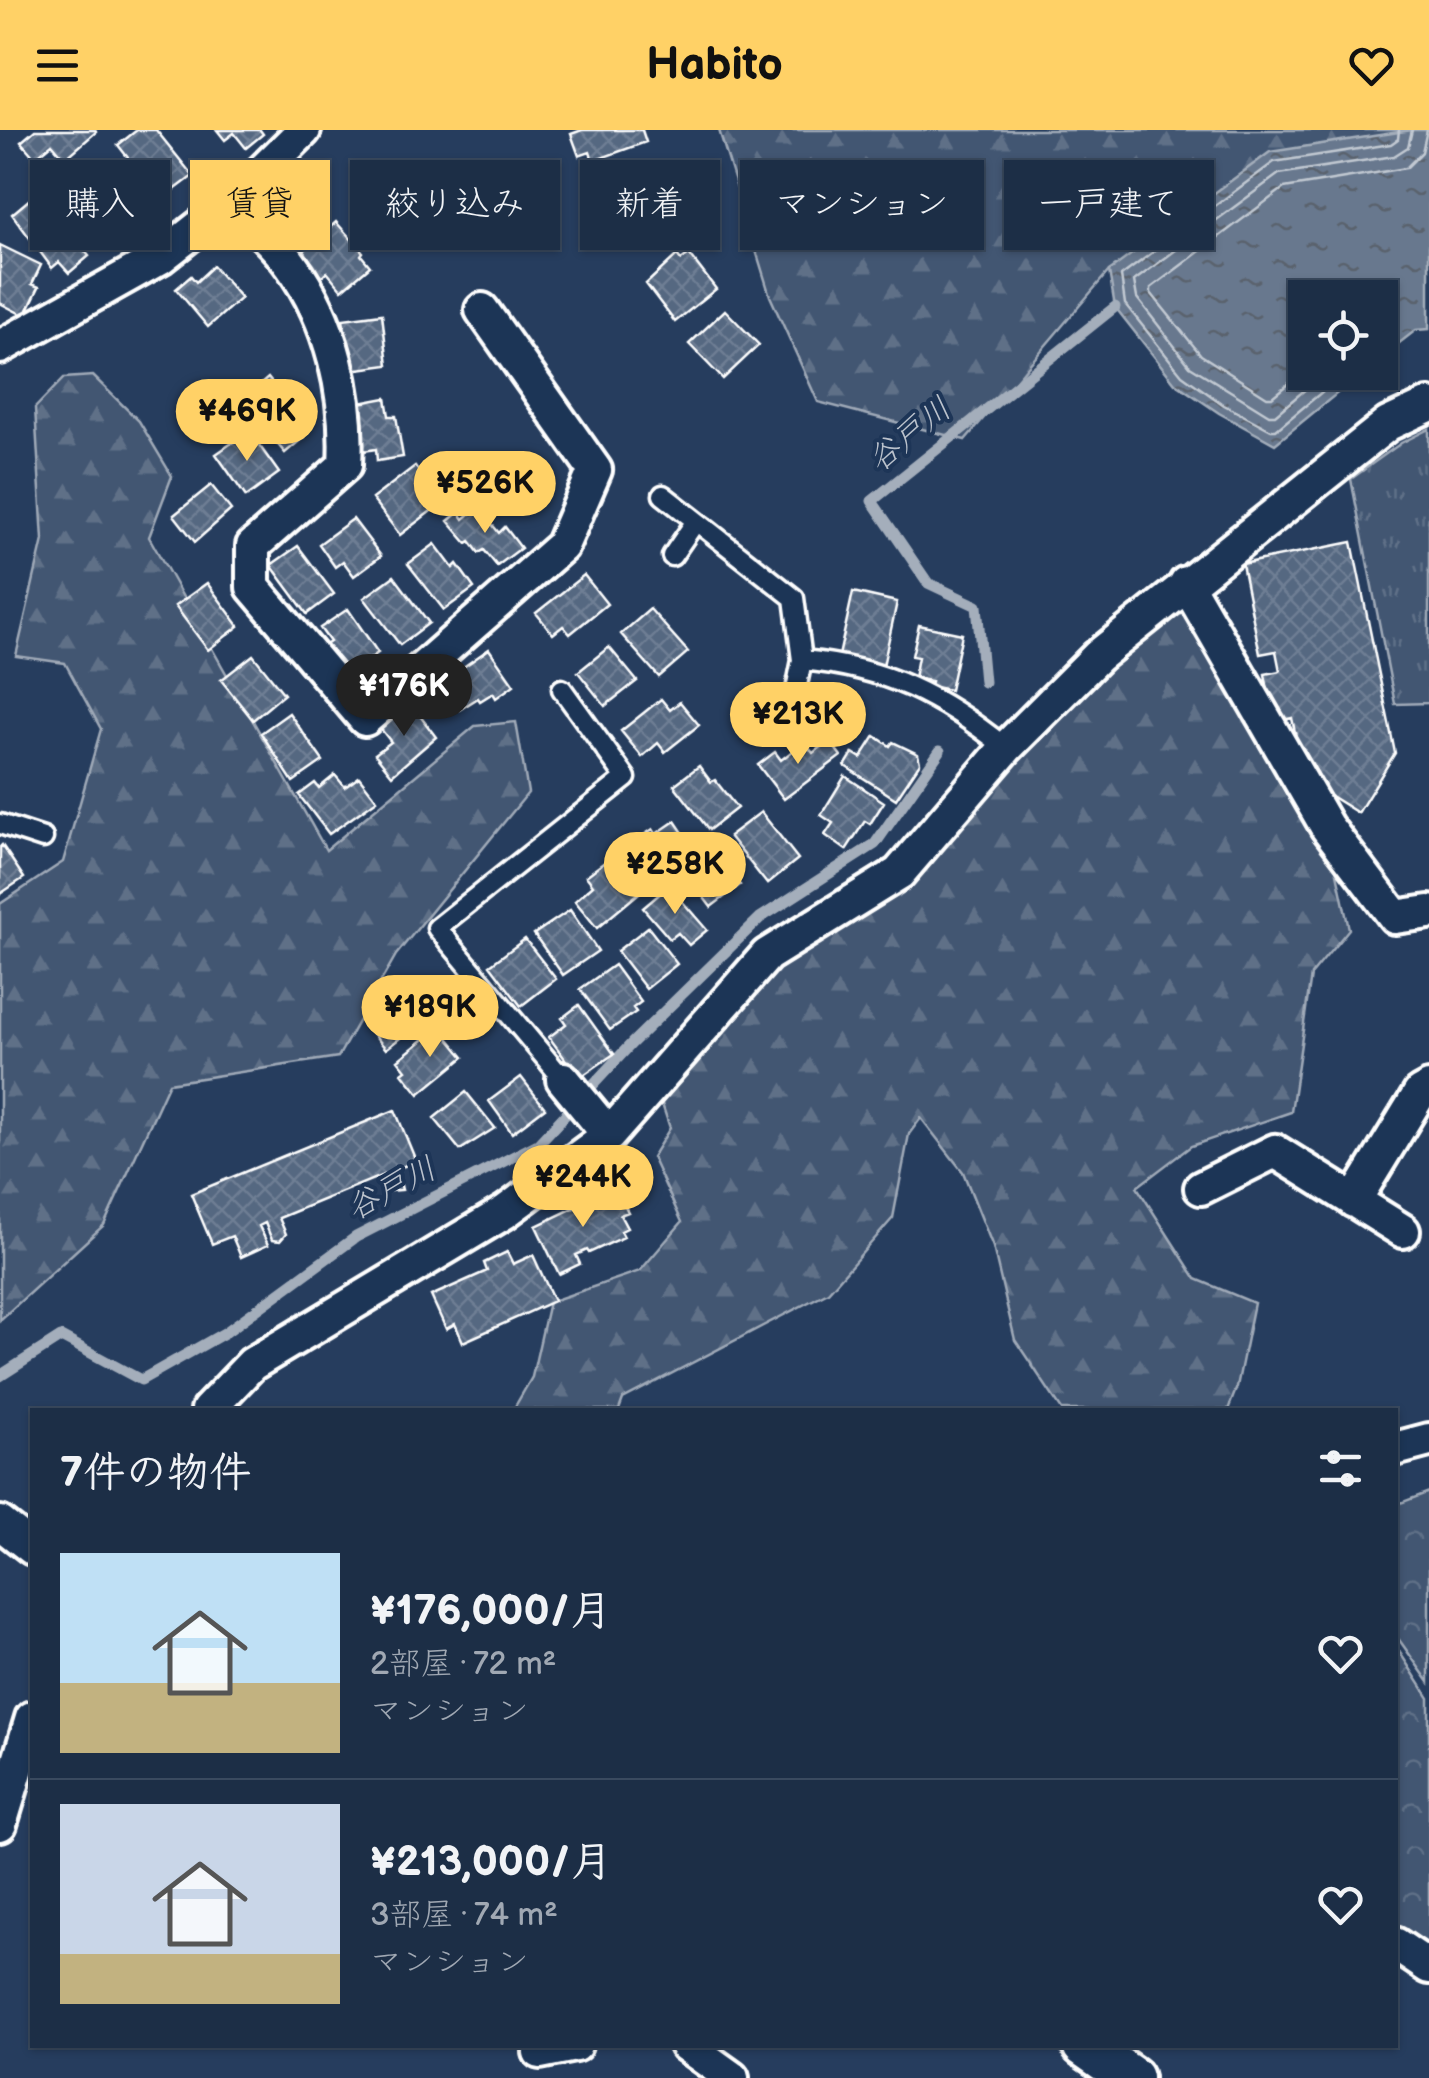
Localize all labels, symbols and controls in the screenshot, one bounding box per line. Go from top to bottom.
icon: menu [30,38,85,93]
text: Habito [646,38,783,93]
icon: heart [1344,38,1399,93]
chip: 購入 [30,160,170,250]
chip: 賃貸 [190,160,330,250]
chip: 絞り込み [350,160,560,250]
chip: 新着 [580,160,720,250]
chip: マンション [740,160,984,250]
chip: 一戸建て [1004,160,1214,250]
map controls [1288,280,1398,390]
button: locate [1288,280,1398,390]
pin: ¥469K [177,379,317,464]
water label: 谷戸川 [860,390,960,480]
text: ¥469K [198,392,296,431]
pin: ¥526K [415,451,555,536]
text: ¥526K [436,464,534,503]
pin: ¥176K [334,654,474,739]
text: ¥176K [358,667,450,706]
pin: ¥213K [728,682,868,767]
text: ¥213K [752,695,844,734]
pin: ¥258K [605,832,745,917]
text: ¥258K [626,845,724,884]
pin: ¥189K [360,975,500,1060]
text: ¥189K [384,988,476,1027]
pin: ¥244K [513,1145,653,1230]
water label: 谷戸川 [340,1149,444,1229]
text: ¥244K [534,1158,632,1197]
icon: filters [1313,1441,1368,1496]
text: 7件の物件 [60,1448,251,1499]
text: ¥176,000/月 [370,1586,612,1637]
icon: home [140,1593,260,1713]
icon: heart [1313,1626,1368,1681]
text: 2部屋 · 72 m² [370,1645,556,1684]
text: マンション [370,1692,529,1731]
text: ¥213,000/月 [370,1837,612,1888]
icon: home [140,1844,260,1964]
icon: heart [1313,1877,1368,1932]
text: 3部屋 · 74 m² [370,1896,558,1935]
text: マンション [370,1943,529,1982]

